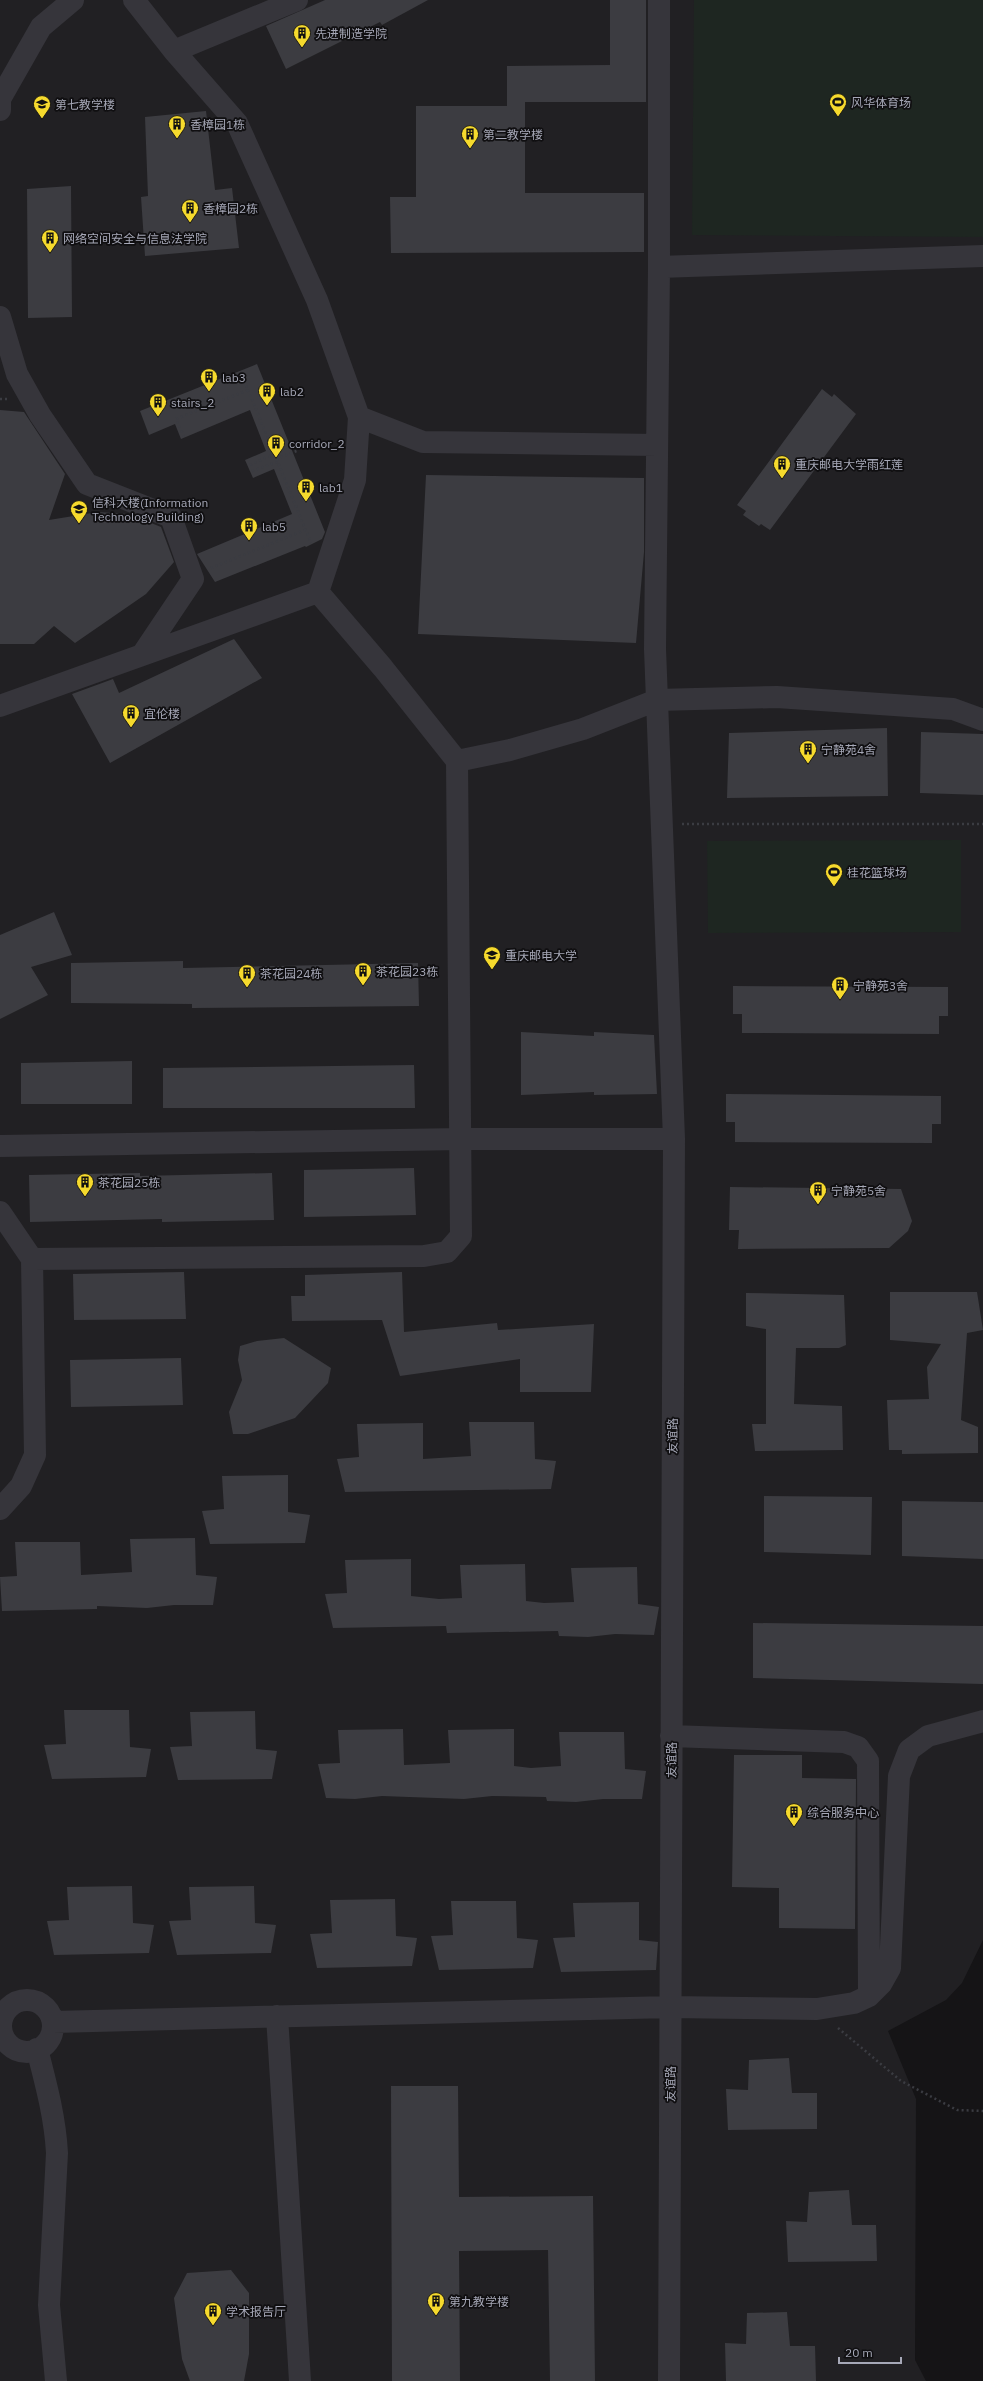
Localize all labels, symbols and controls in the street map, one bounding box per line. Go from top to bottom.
building icon: 先进制造学院 [292,23,312,48]
place label: 先进制造学院 [315,26,387,41]
sports icon: 风华体育场 [828,92,848,117]
school or university icon: 第七教学楼 [32,94,52,119]
place label: 风华体育场 [851,95,911,110]
place label: 第七教学楼 [55,97,115,112]
building icon: 香樟园1栋 [167,114,187,139]
place label: 香樟园1栋 [190,117,245,132]
building icon: 第二教学楼 [460,124,480,149]
place label: 第二教学楼 [483,127,543,142]
building icon: 香樟园2栋 [180,198,200,223]
place label: 香樟园2栋 [203,201,258,216]
building icon: 网络空间安全与信息法学院 [40,228,60,253]
place label: 网络空间安全与信息法学院 [63,231,207,246]
building icon: lab3 [199,367,219,392]
place label: lab3 [222,370,246,385]
building icon: lab2 [257,381,277,406]
place label: lab2 [280,384,304,399]
building icon: stairs_2 [148,392,168,417]
place label: stairs_2 [171,395,214,410]
building icon: corridor_2 [266,433,286,458]
place label: corridor_2 [289,436,345,451]
building icon: 重庆邮电大学雨红莲 [772,454,792,479]
place label: 重庆邮电大学雨红莲 [795,457,903,472]
building icon: lab1 [296,477,316,502]
place label: lab1 [319,480,343,495]
place label: 信科大楼(Information Technology Building) [92,495,208,524]
school or university icon: 信科大楼(Information Technology Building) [69,499,89,524]
building icon: lab5 [239,516,259,541]
place label: lab5 [262,519,286,534]
building icon: 宜伦楼 [121,703,141,728]
place label: 宜伦楼 [144,706,180,721]
building icon: 宁静苑4舍 [798,739,818,764]
place label: 宁静苑4舍 [821,742,876,757]
sports icon: 桂花篮球场 [824,862,844,887]
place label: 桂花篮球场 [847,865,907,880]
school or university icon: 重庆邮电大学 [482,945,502,970]
place label: 重庆邮电大学 [505,948,577,963]
building icon: 茶花园23栋 [353,961,373,986]
building icon: 茶花园24栋 [237,963,257,988]
place label: 茶花园23栋 [376,964,438,979]
place label: 茶花园24栋 [260,966,322,981]
building icon: 宁静苑3舍 [830,975,850,1000]
place label: 宁静苑3舍 [853,978,908,993]
building icon: 茶花园25栋 [75,1172,95,1197]
place label: 茶花园25栋 [98,1175,160,1190]
building icon: 宁静苑5舍 [808,1180,828,1205]
place label: 宁静苑5舍 [831,1183,886,1198]
street label: 友谊路 [665,1418,680,1454]
street label: 友谊路 [664,1742,679,1778]
building icon: 综合服务中心 [784,1802,804,1827]
place label: 综合服务中心 [807,1805,879,1820]
street label: 友谊路 [663,2066,678,2102]
building icon: 第九教学楼 [426,2291,446,2316]
place label: 第九教学楼 [449,2294,509,2309]
building icon: 学术报告厅 [203,2301,223,2326]
place label: 学术报告厅 [226,2304,286,2319]
scale bar [839,2339,901,2365]
text: 20 m [845,2345,873,2360]

